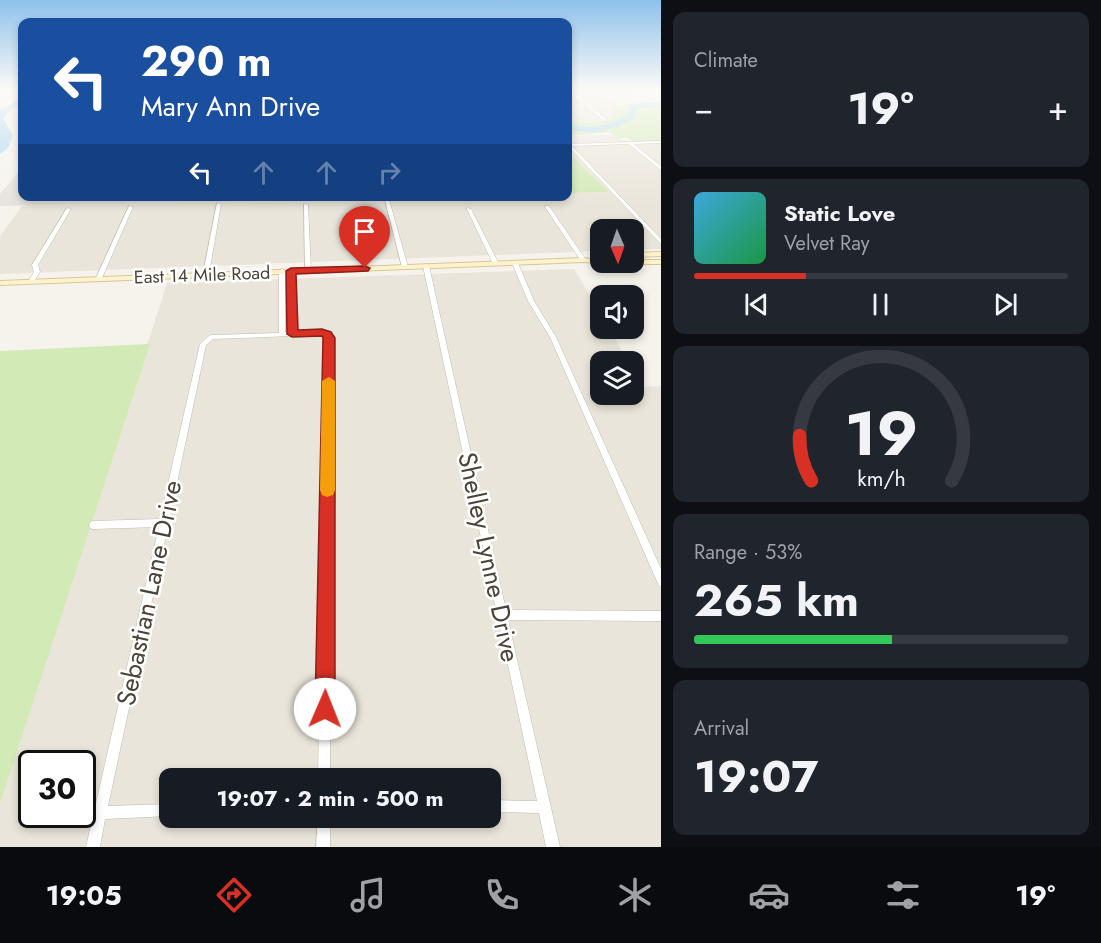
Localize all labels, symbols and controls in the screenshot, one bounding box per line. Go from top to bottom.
text: 290 m [141,31,272,92]
icon: left [42,42,120,120]
text: Climate [694,46,758,75]
text: 19° [847,76,914,141]
text: − [694,85,713,132]
text: + [1048,85,1068,132]
text: Mary Ann Drive [141,87,320,126]
icon: left [184,156,217,189]
icon: ahead [247,156,280,189]
icon: ahead [310,156,343,189]
icon: right [373,156,406,189]
text: Static Love [784,197,895,229]
pin [339,206,390,268]
icon: arrive [348,215,381,248]
north arrow [590,219,644,273]
map controls [590,219,644,405]
text: Velvet Ray [784,229,870,258]
street label: East 14 Mile Road [133,260,271,290]
button: sound [590,285,644,339]
icon: previous [740,288,773,321]
icon: pause [864,288,897,321]
icon: next [989,288,1022,321]
button: layers [590,351,644,405]
text: 19 [844,388,918,478]
street label: Shelley Lynne Drive [448,449,530,665]
text: km/h [857,463,905,494]
street label: Sebastian Lane Drive [107,477,191,709]
text: Range · 53% [694,538,802,567]
text: 265 km [694,568,859,633]
position arrow [293,677,357,741]
text: Arrival [694,714,749,743]
text: 19:07 [694,744,818,809]
speed limit sign: 30 [18,750,96,828]
text: 19:07 · 2 min · 500 m [216,782,444,814]
icon: directions [213,874,255,916]
icon: music [347,874,389,916]
icon: phone [481,874,523,916]
icon: climate [614,874,656,916]
icon: car [748,874,790,916]
icon: filters [882,874,924,916]
text: 19:05 [46,876,122,915]
text: 19° [1015,876,1055,915]

